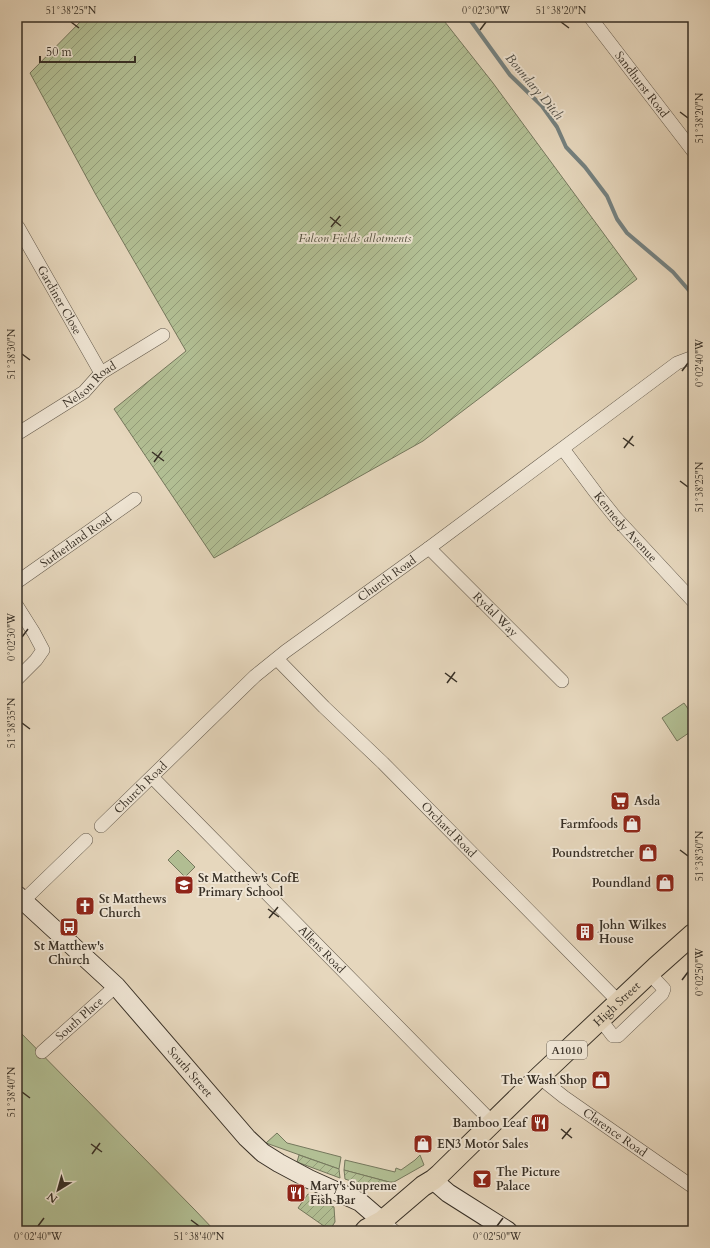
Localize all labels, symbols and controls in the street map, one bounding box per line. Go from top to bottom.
text: 51°38'25"N [46,4,97,18]
text: 0°02'30"W [462,4,511,18]
text: 51°38'20"N [536,4,587,18]
scale bar [40,38,135,64]
text: 50 m [46,44,73,60]
street label: Sandhurst Road [611,48,673,121]
water label: Boundary Ditch [501,50,568,124]
text: 51°38'20"N [693,92,707,143]
park label: Falcon Fields allotments [299,230,411,246]
street label: Gardiner Close [34,263,85,337]
text: 51°38'30"N [5,328,19,379]
text: 0°02'40"W [693,338,707,387]
street label: Nelson Road [59,357,120,411]
text: 51°38'25"N [693,461,707,512]
street label: Kennedy Avenue [590,489,661,565]
street label: Sutherland Road [37,510,115,571]
street label: Church Road [354,552,420,605]
street label: Rydal Way [470,589,522,641]
text: 0°02'30"W [5,612,19,661]
text: 51°38'35"N [5,697,19,748]
street label: Church Road [110,758,171,817]
supermarket icon: Asda [609,790,631,812]
place label: Asda [634,793,660,809]
street label: Orchard Road [418,798,480,861]
shop icon: Farmfoods [621,813,643,835]
place label: Farmfoods [560,816,618,832]
text: 51°38'30"N [693,830,707,881]
shop icon: Poundstretcher [637,842,659,864]
place label: Poundstretcher [552,845,634,861]
place label: St Matthew's CofE Primary School [198,870,299,900]
shop icon: Poundland [654,872,676,894]
school or university icon: St Matthew's CofE Primary School [173,874,195,896]
place label: Poundland [592,875,651,891]
place label: St Matthews Church [99,891,166,921]
church icon: St Matthews Church [74,895,96,917]
bus stop icon: St Matthew's Church [58,916,80,938]
place label: John Wilkes House [597,917,666,947]
building icon: John Wilkes House [574,921,596,943]
street label: Allens Road [295,922,349,977]
place label: St Matthew's Church [34,938,104,968]
text: 0°02'50"W [693,947,707,996]
street label: High Street [590,978,644,1030]
street label: South Place [52,993,107,1044]
road number: A1010 [547,1041,587,1059]
street label: South Street [164,1043,216,1101]
text: 51°38'40"N [5,1066,19,1117]
shop icon: The Wash Shop [590,1069,612,1091]
place label: The Wash Shop [501,1072,587,1088]
street label: Clarence Road [580,1105,651,1161]
restaurant icon: Bamboo Leaf [529,1112,551,1134]
place label: Bamboo Leaf [453,1115,528,1131]
shop icon: EN3 Motor Sales [412,1133,434,1155]
place label: EN3 Motor Sales [437,1136,529,1152]
place label: The Picture Palace [496,1164,560,1194]
bar icon: The Picture Palace [471,1168,493,1190]
north arrow [38,1170,78,1210]
place label: Mary's Supreme Fish Bar [310,1178,397,1208]
restaurant icon: Mary's Supreme Fish Bar [285,1182,307,1204]
text: N [44,1188,61,1206]
text: 0°02'40"W [14,1230,63,1244]
text: 51°38'40"N [174,1230,225,1244]
text: 0°02'50"W [473,1230,522,1244]

